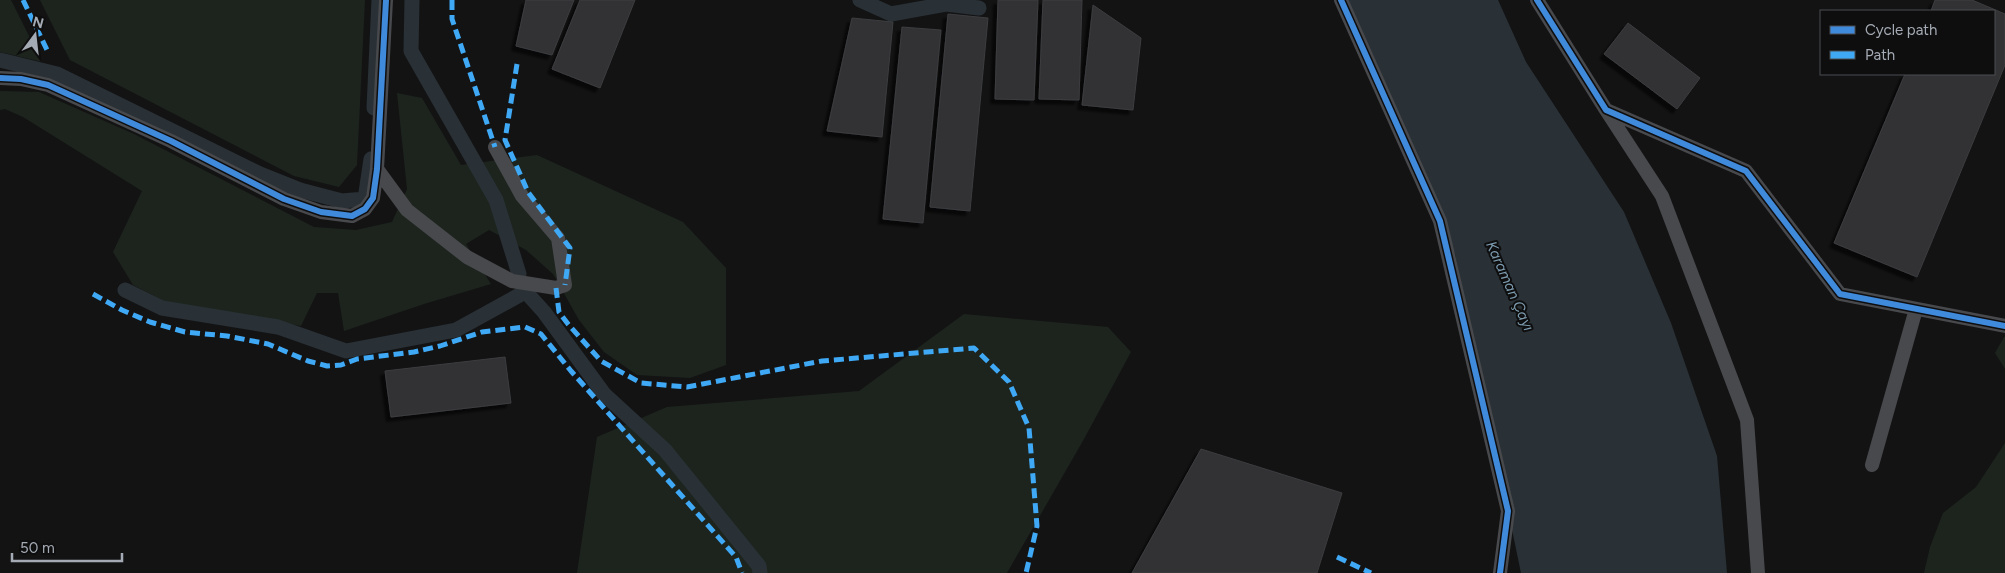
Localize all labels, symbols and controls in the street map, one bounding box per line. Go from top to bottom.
north arrow [10,10,60,60]
legend [1820,10,1995,75]
text: N [31,13,46,33]
text: Cycle path [1865,21,1937,39]
text: Path [1865,46,1895,64]
water label: Karaman Çayı [1482,238,1538,334]
scale bar [12,530,122,562]
text: 50 m [20,539,55,557]

